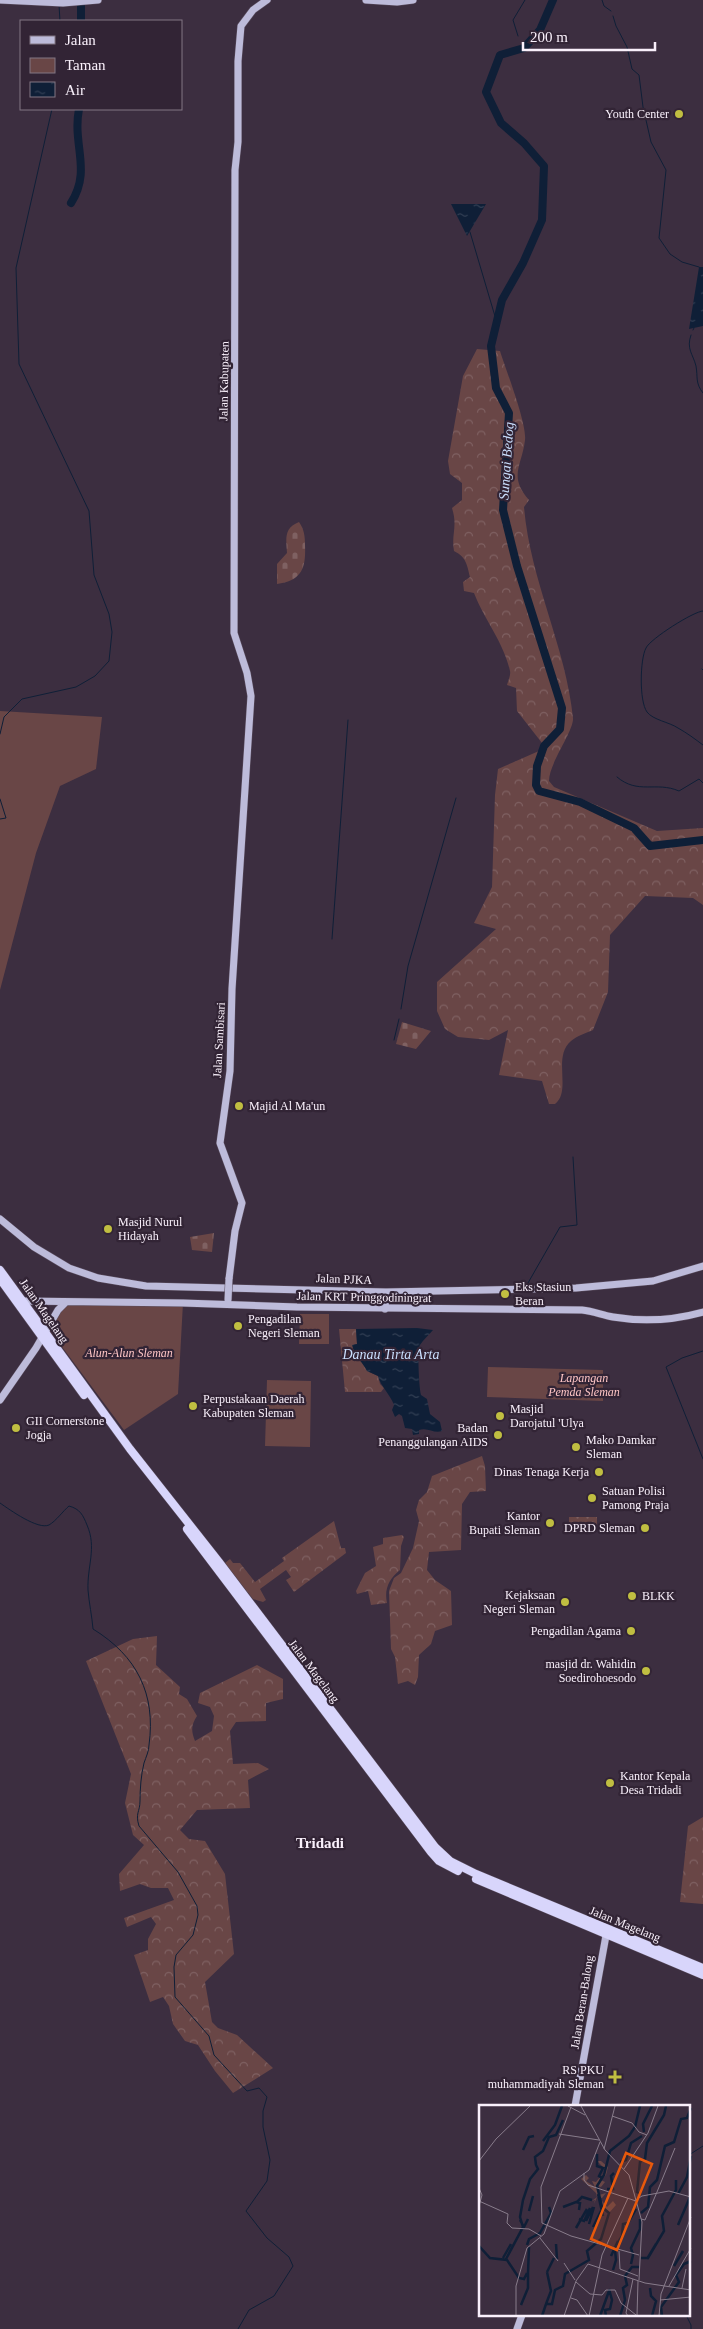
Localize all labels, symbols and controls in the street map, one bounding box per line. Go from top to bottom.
legend [20,20,182,110]
scale bar [523,20,656,52]
text: 200 m [530,29,568,45]
text: Jalan [65,32,96,48]
text: Taman [65,57,106,73]
text: Air [65,82,85,98]
place label: Youth Center [605,107,669,121]
marker: Youth Center [673,108,685,120]
street label: Jalan Kabupaten [216,341,232,421]
water label: Sungai Bedog [496,422,517,501]
street label: Jalan Sambisari [210,1001,228,1078]
place label: Majid Al Ma'un [249,1099,325,1113]
marker: Majid Al Ma'un [233,1100,245,1112]
place label: Masjid Nurul Hidayah [118,1215,183,1243]
marker: Masjid Nurul Hidayah [102,1223,114,1235]
street label: Jalan PJKA [316,1271,373,1287]
street label: Jalan Magelang [17,1276,71,1346]
place label: Eks Stasiun Beran [515,1280,571,1308]
marker: Eks Stasiun Beran [499,1288,511,1300]
street label: Jalan KRT Pringgodiningrat [296,1289,432,1305]
place label: Pengadilan Negeri Sleman [248,1312,320,1340]
marker: Pengadilan Negeri Sleman [232,1320,244,1332]
park label: Alun-Alun Sleman [84,1346,173,1360]
water label: Danau Tirta Arta [342,1347,440,1362]
park label: Lapangan Pemda Sleman [547,1371,620,1399]
place label: Perpustakaan Daerah Kabupaten Sleman [203,1392,305,1420]
marker: Perpustakaan Daerah Kabupaten Sleman [187,1400,199,1412]
place label: Masjid Darojatul 'Ulya [510,1402,584,1430]
marker: Masjid Darojatul 'Ulya [494,1410,506,1422]
place label: GII Cornerstone Jogja [26,1414,104,1442]
place label: Badan Penanggulangan AIDS [378,1421,488,1449]
marker: GII Cornerstone Jogja [10,1422,22,1434]
marker: Badan Penanggulangan AIDS [492,1429,504,1441]
place label: Mako Damkar Sleman [586,1433,656,1461]
marker: Mako Damkar Sleman [570,1441,582,1453]
place label: Dinas Tenaga Kerja [494,1465,590,1479]
marker: Dinas Tenaga Kerja [593,1466,605,1478]
place label: Satuan Polisi Pamong Praja [602,1484,670,1512]
marker: Satuan Polisi Pamong Praja [586,1492,598,1504]
place label: Kantor Bupati Sleman [469,1509,540,1537]
marker: Kantor Bupati Sleman [544,1517,556,1529]
place label: DPRD Sleman [564,1521,635,1535]
marker: DPRD Sleman [639,1522,651,1534]
place label: Kejaksaan Negeri Sleman [483,1588,555,1616]
place label: BLKK [642,1589,675,1603]
marker: BLKK [626,1590,638,1602]
marker: Kejaksaan Negeri Sleman [559,1596,571,1608]
place label: Pengadilan Agama [531,1624,622,1638]
marker: Pengadilan Agama [625,1625,637,1637]
street label: Jalan Magelang [286,1637,342,1705]
place label: masjid dr. Wahidin Soedirohoesodo [546,1657,636,1685]
marker: masjid dr. Wahidin Soedirohoesodo [640,1665,652,1677]
place label: Kantor Kepala Desa Tridadi [620,1769,691,1797]
marker: Kantor Kepala Desa Tridadi [604,1777,616,1789]
district label: Tridadi [296,1835,344,1851]
street label: Jalan Magelang [587,1903,663,1945]
street label: Jalan Beran-Balong [568,1954,596,2050]
place label: RS PKU muhammadiyah Sleman [488,2063,604,2091]
marker: RS PKU muhammadiyah Sleman [608,2070,622,2084]
inset map [479,2105,690,2316]

